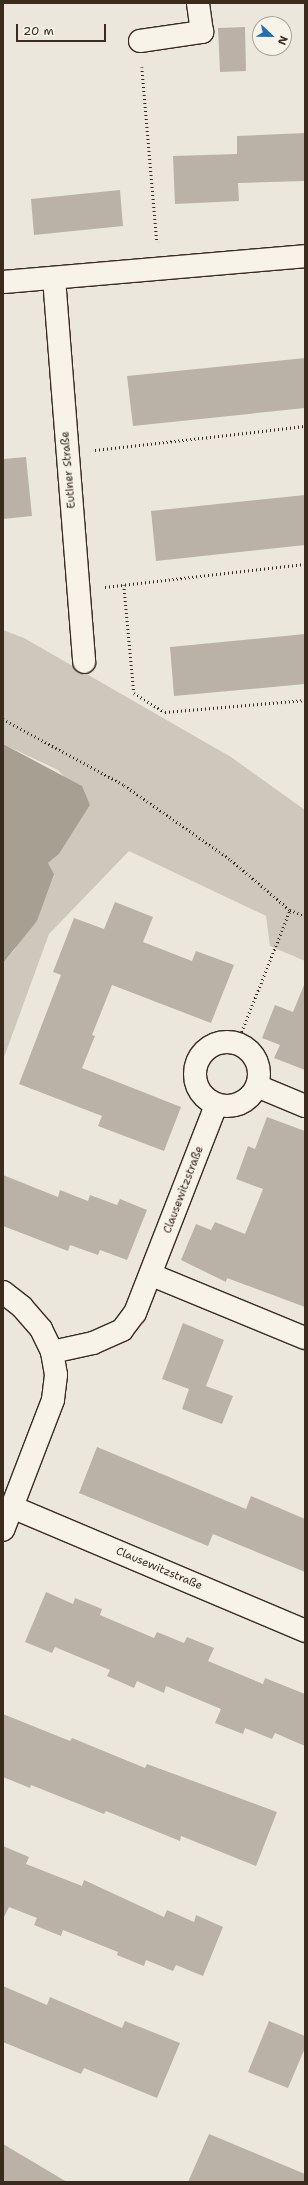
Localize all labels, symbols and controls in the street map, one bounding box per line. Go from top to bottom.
scale bar [18,16,108,42]
north arrow [252,16,292,56]
text: 20 m [23,23,54,39]
text: N [274,33,291,47]
street label: Eutiner Straße [59,431,79,509]
street label: Clausewitzstraße [161,1144,207,1236]
street label: Clausewitzstraße [114,1545,204,1593]

